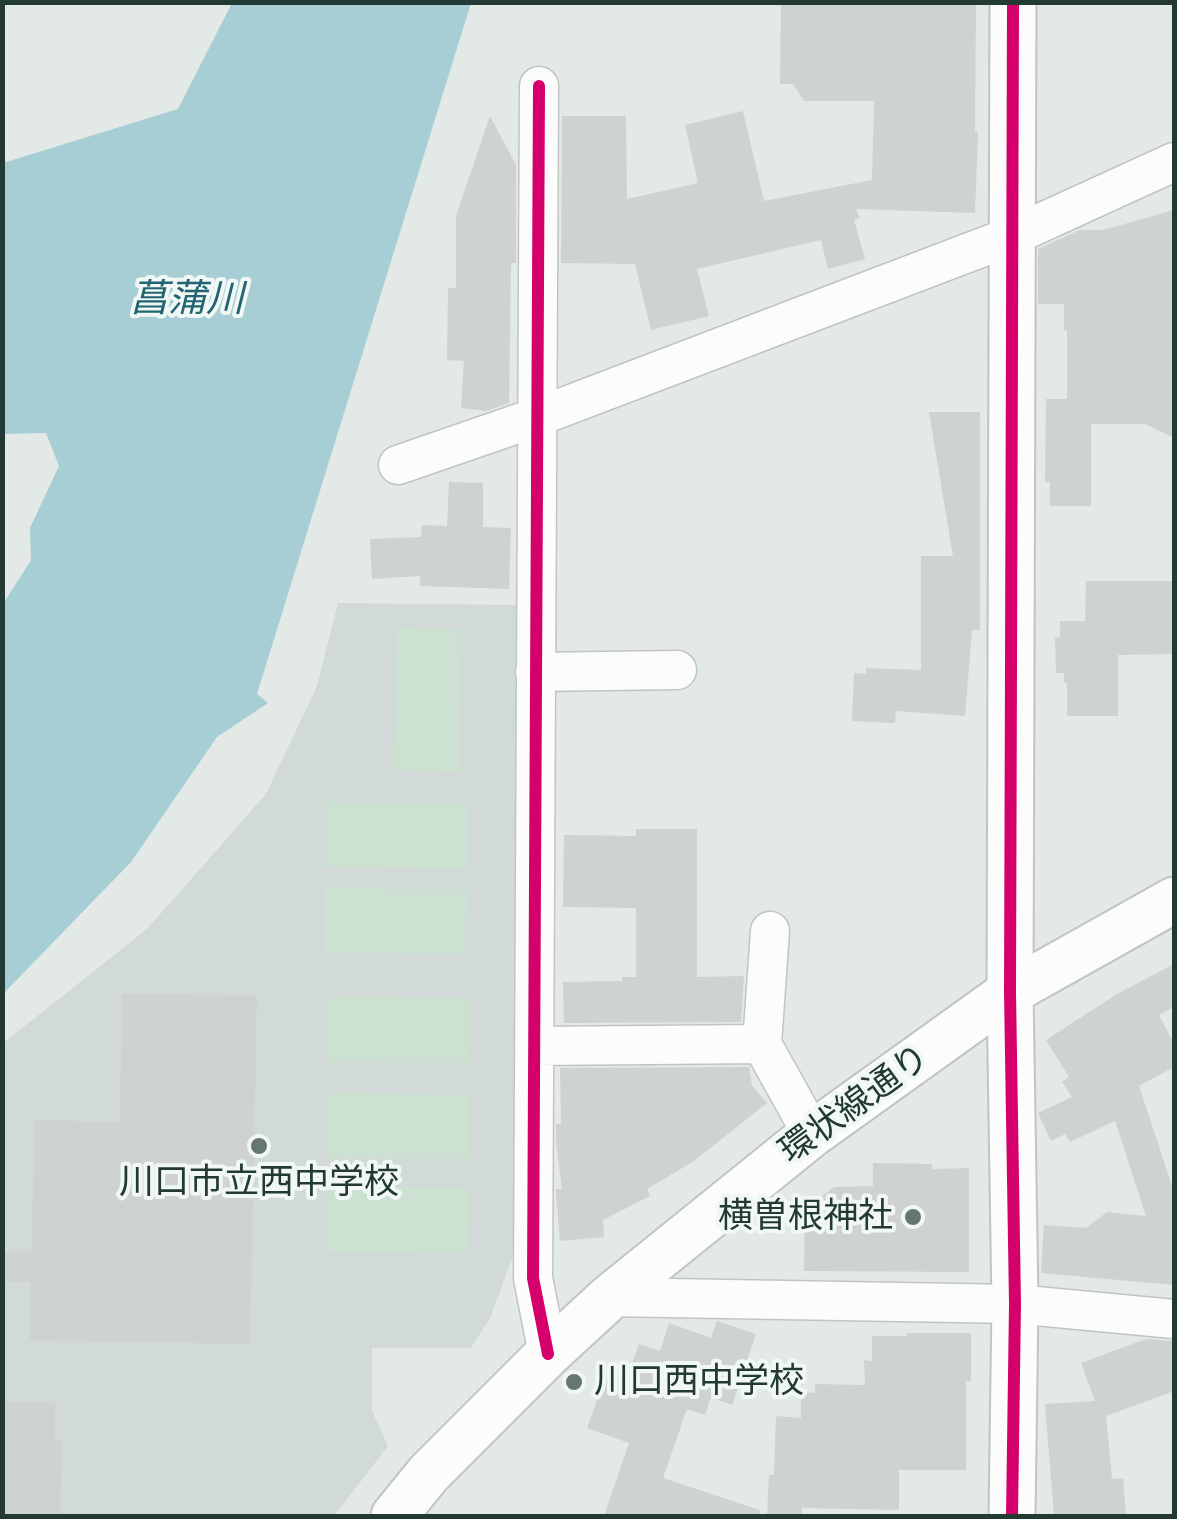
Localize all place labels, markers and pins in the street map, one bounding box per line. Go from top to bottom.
marker: 川口市立西中学校 [248,1135,270,1157]
place label: 川口市立西中学校 [119,1162,399,1204]
place label: 横曽根神社 [718,1196,893,1238]
marker: 横曽根神社 [902,1206,924,1228]
place label: 川口西中学校 [594,1361,804,1403]
marker: 川口西中学校 [563,1371,585,1393]

